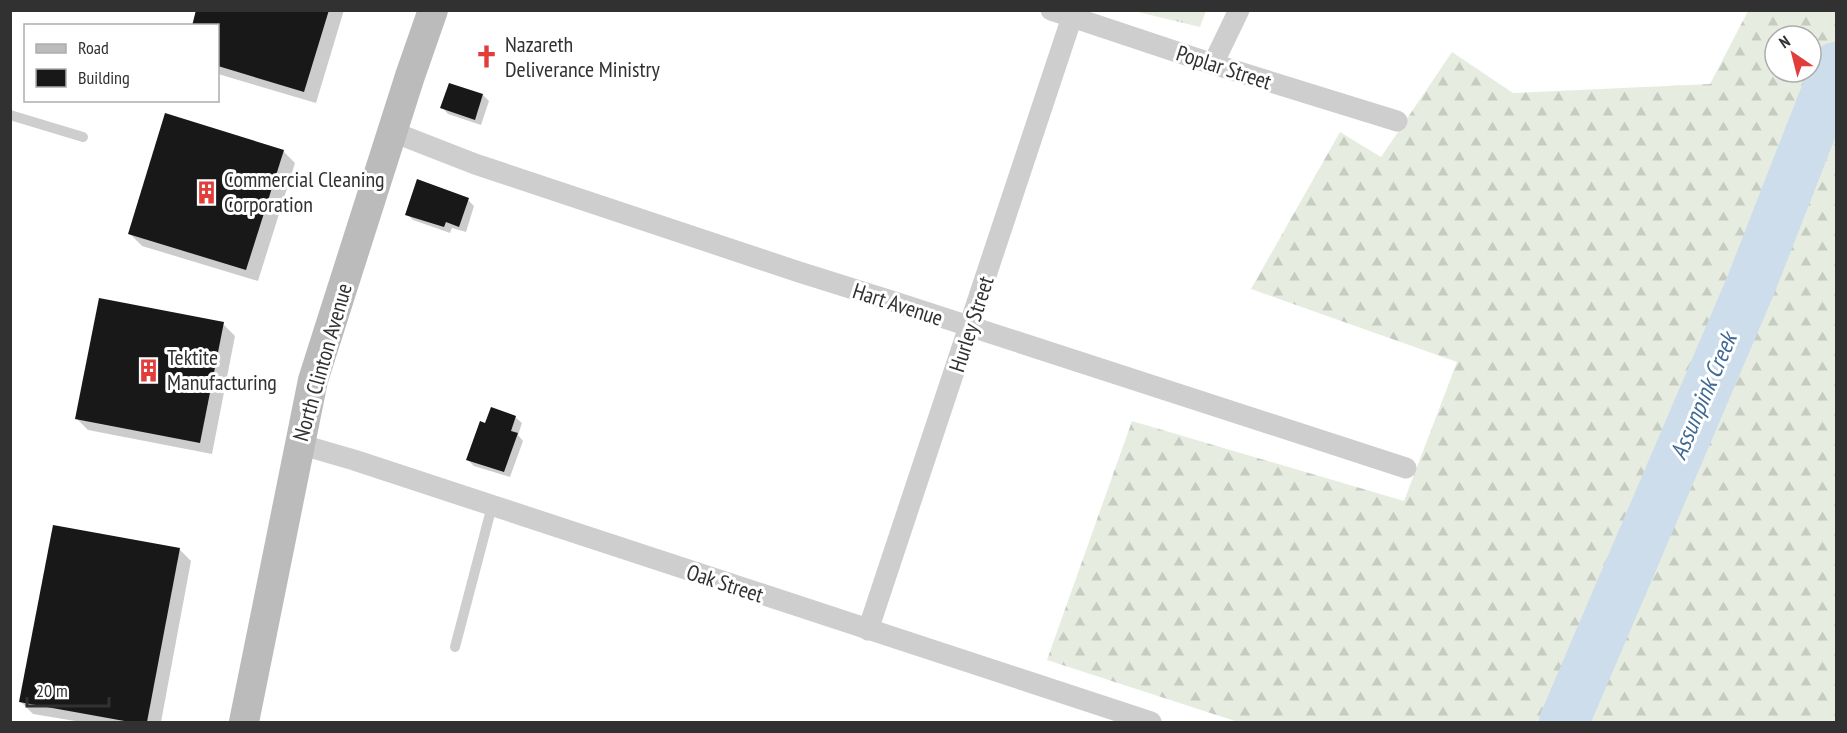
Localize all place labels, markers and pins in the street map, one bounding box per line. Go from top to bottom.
place label: Nazareth Deliverance Ministry [505,30,661,83]
church icon: Nazareth Deliverance Ministry [474,44,500,70]
place label: Commercial Cleaning Corporation [224,165,385,218]
building icon: Commercial Cleaning Corporation [193,179,219,205]
place label: Tektite Manufacturing [167,343,277,396]
building icon: Tektite Manufacturing [136,357,162,383]

